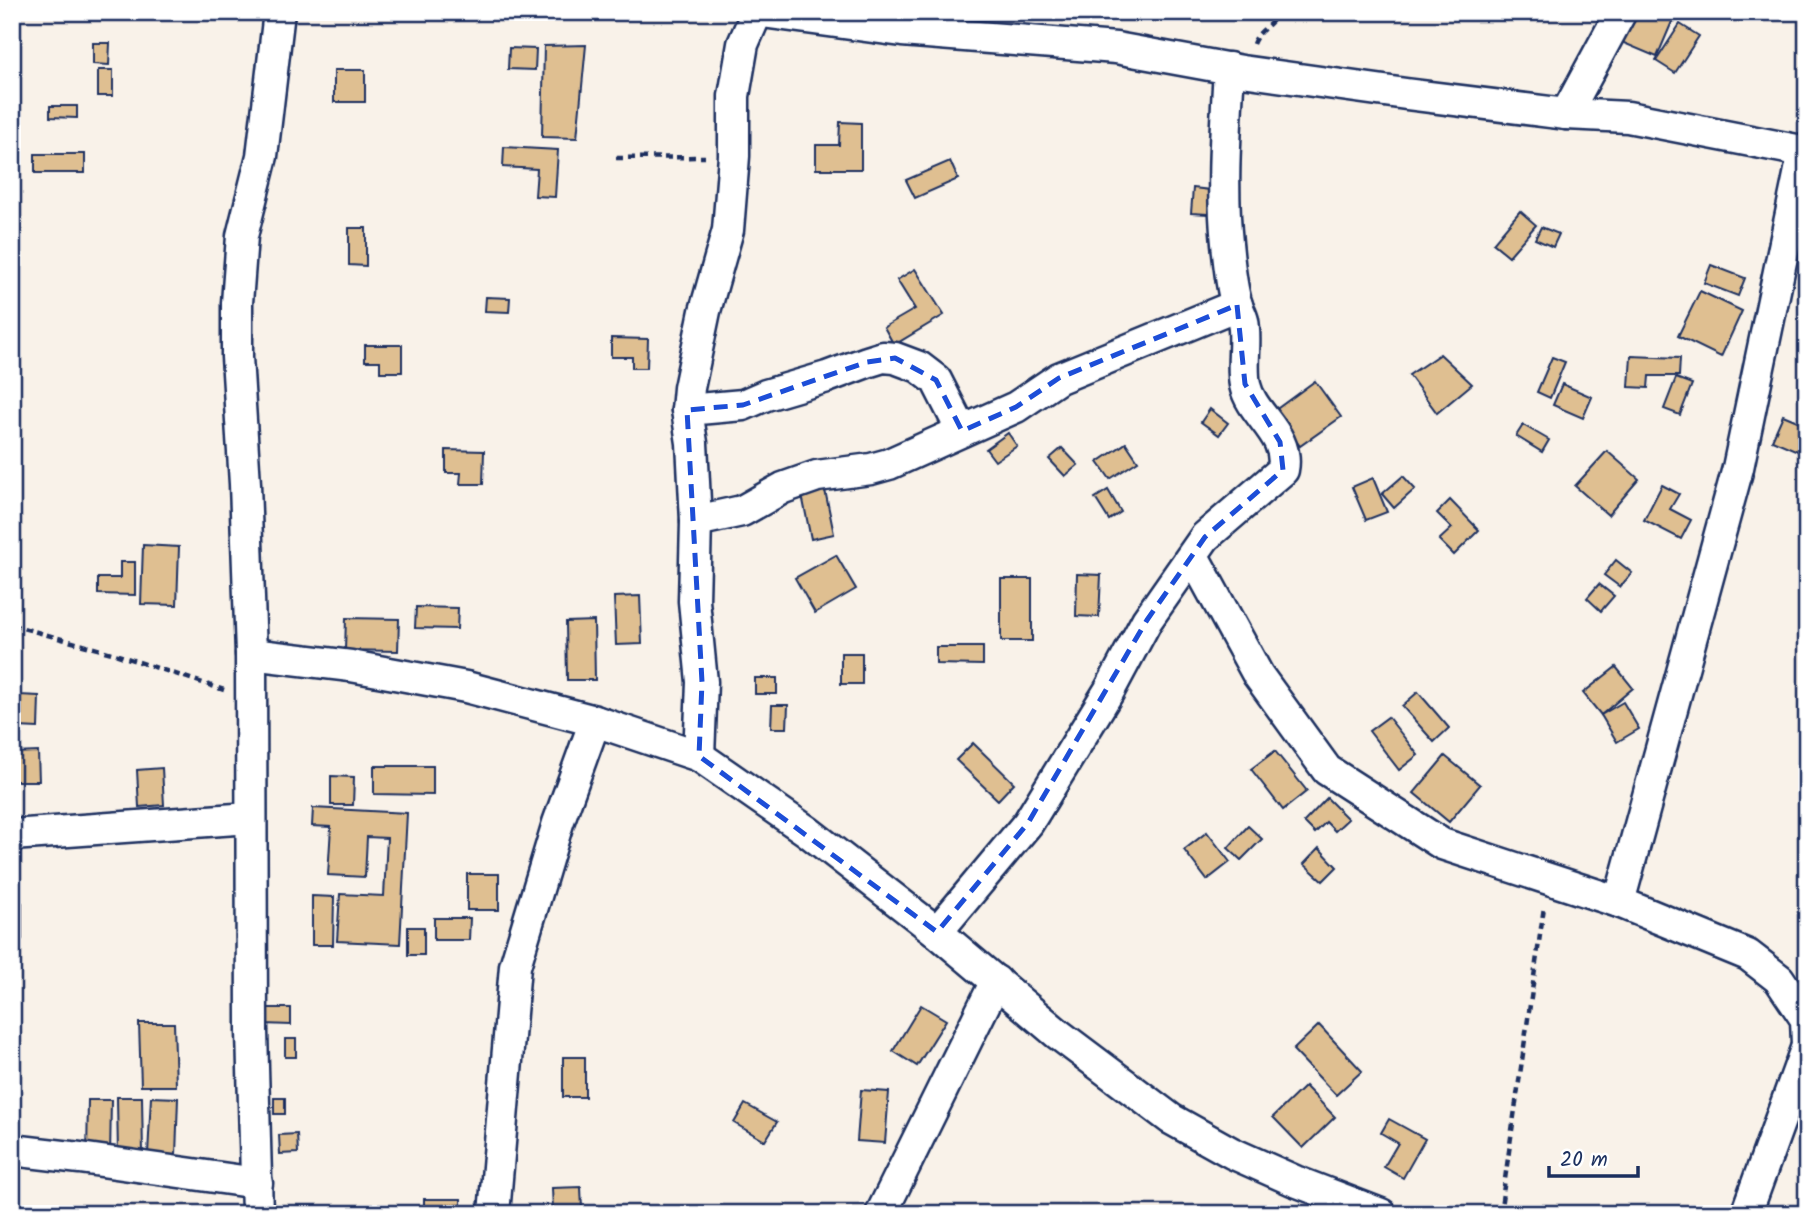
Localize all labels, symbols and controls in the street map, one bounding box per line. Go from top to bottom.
scale bar [1549,1135,1639,1179]
text: 20 m [1560,1144,1608,1177]

